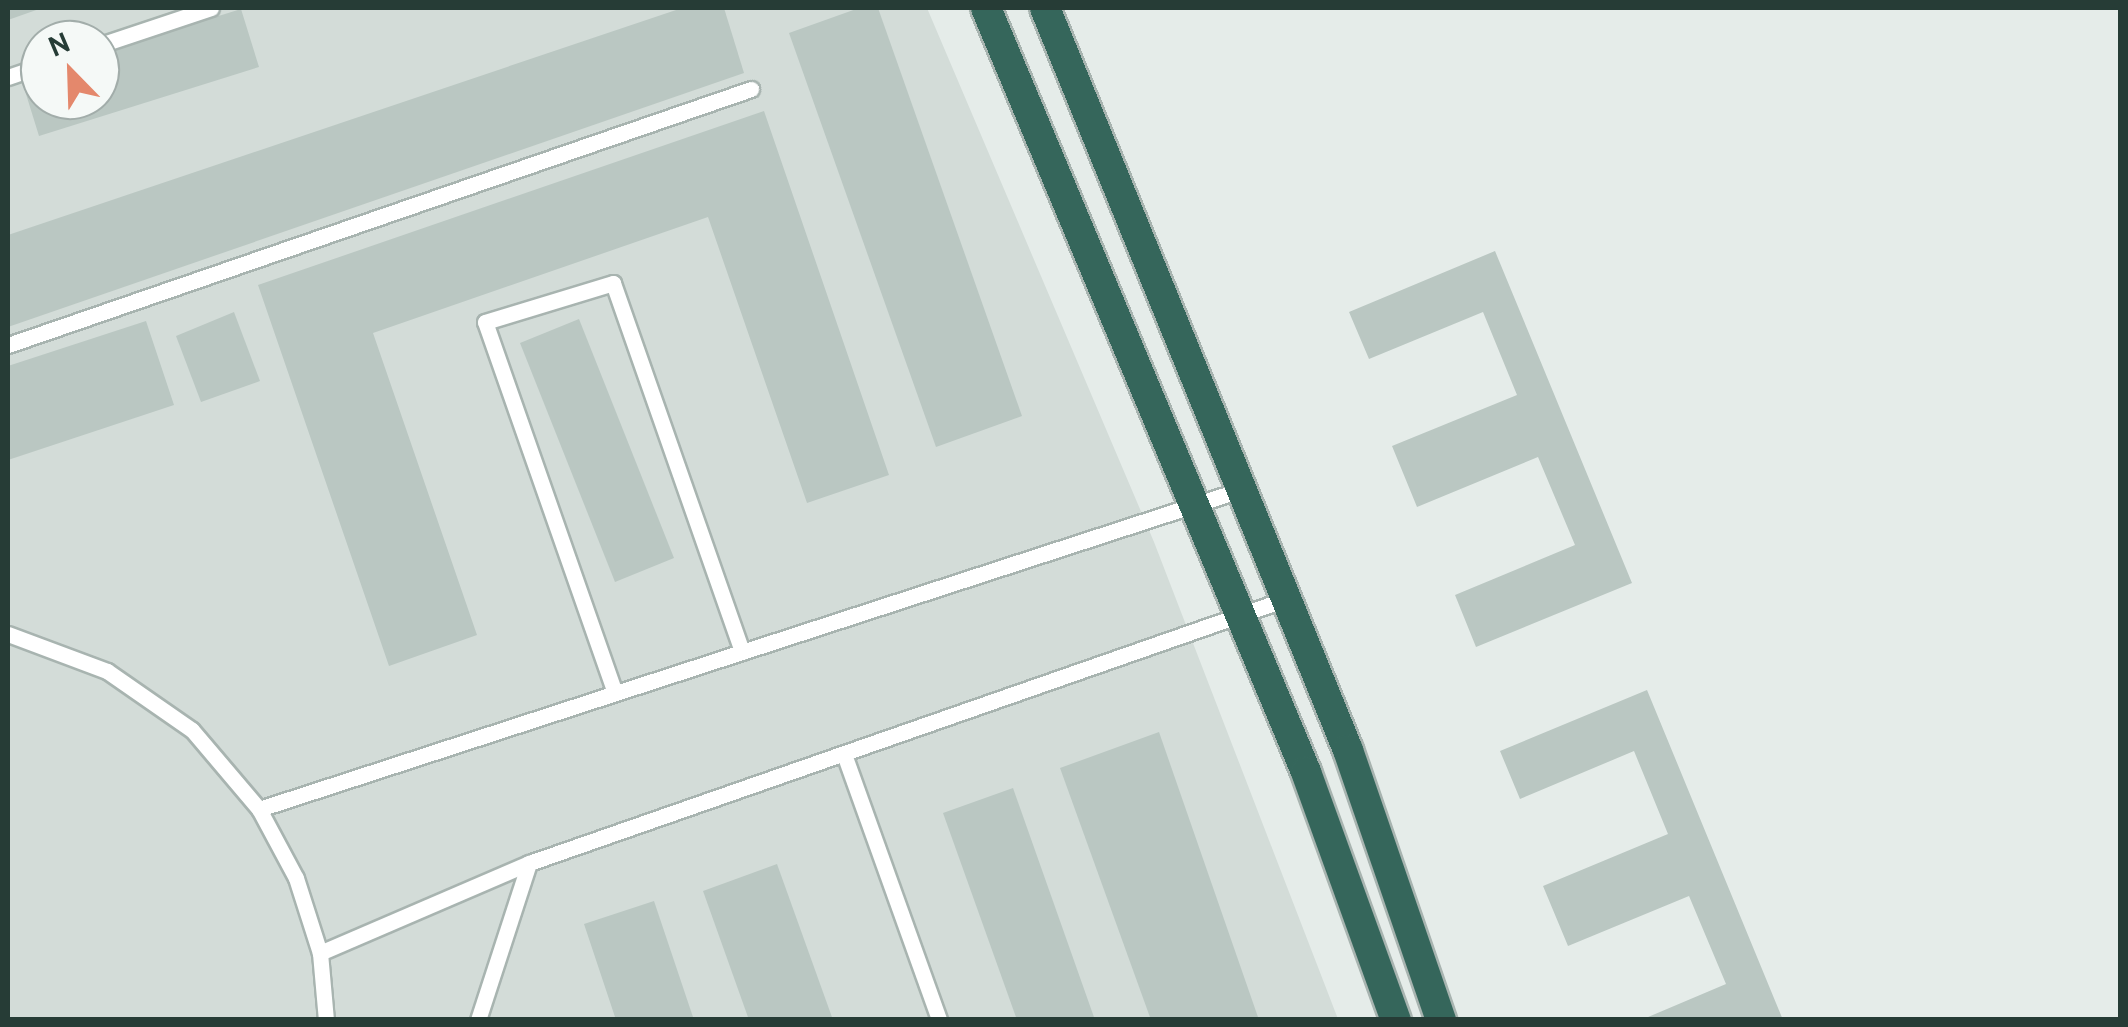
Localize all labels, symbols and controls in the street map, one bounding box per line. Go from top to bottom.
north arrow [20,20,120,120]
text: N [43,25,75,64]

